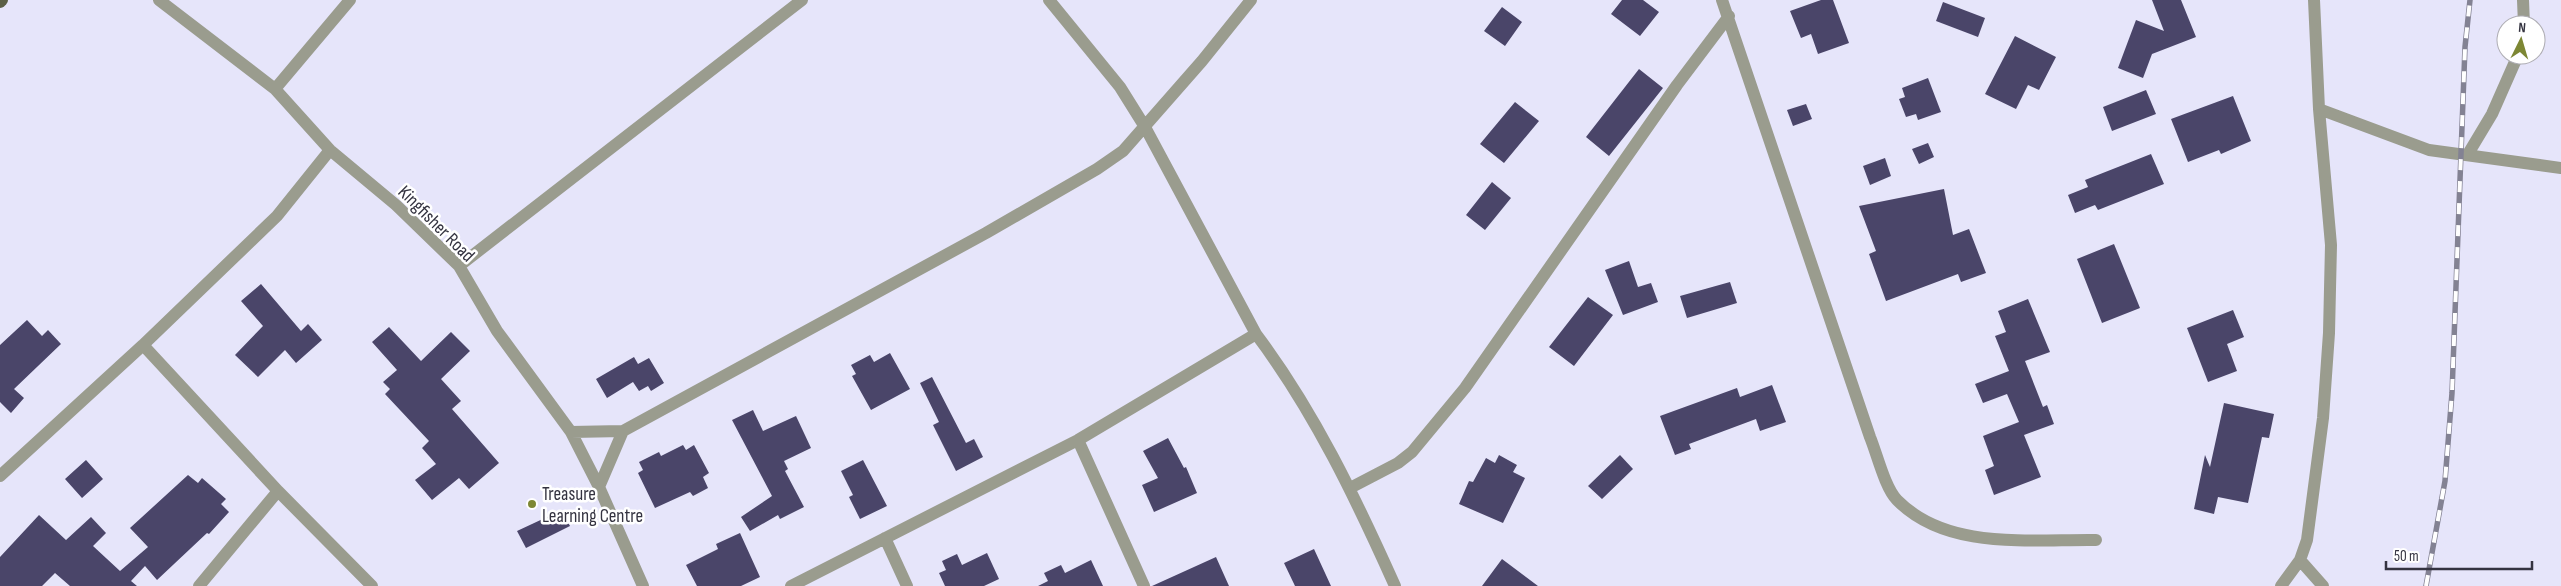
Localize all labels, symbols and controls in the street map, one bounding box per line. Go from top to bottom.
north arrow [2496,15,2546,65]
text: N [2518,19,2527,36]
street label: Kingfisher Road [393,181,479,267]
place label: Treasure Learning Centre [542,483,643,528]
marker: Treasure Learning Centre [526,498,538,510]
scale bar [2386,538,2532,570]
text: 50 m [2394,547,2419,566]

